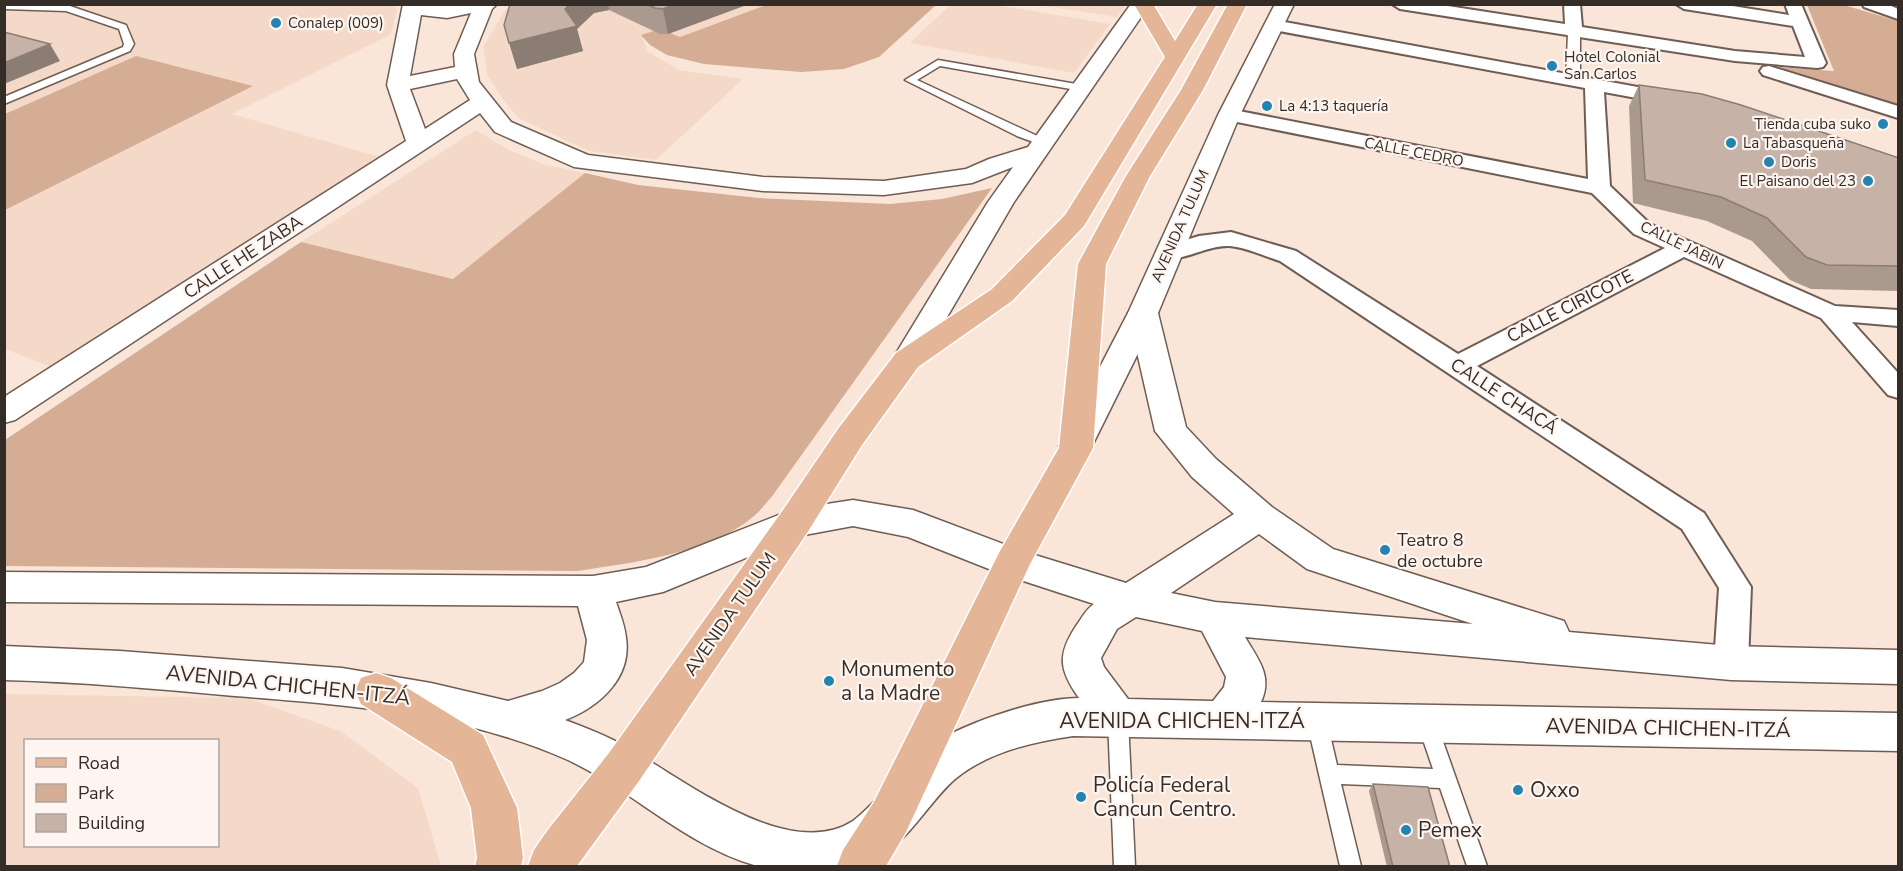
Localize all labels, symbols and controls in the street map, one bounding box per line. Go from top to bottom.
place label: Conalep (009) [288,13,384,33]
marker: Conalep (009) [269,16,283,30]
place label: Hotel Colonial San Carlos [1564,47,1661,84]
marker: Hotel Colonial San Carlos [1545,59,1559,73]
place label: La 4:13 taquería [1279,96,1388,116]
marker: La 4:13 taquería [1260,99,1274,113]
place label: Tienda cuba suko [1754,114,1871,134]
marker: Tienda cuba suko [1876,117,1890,131]
street label: CALLE CEDRO [1362,133,1466,171]
place label: La Tabasqueña [1743,133,1844,153]
marker: La Tabasqueña [1724,136,1738,150]
place label: Doris [1781,152,1817,172]
marker: Doris [1762,155,1776,169]
street label: AVENIDA TULUM [1146,167,1214,285]
place label: El Paisano del 23 [1739,171,1856,191]
marker: El Paisano del 23 [1861,174,1875,188]
street label: CALLE HE ZABA [179,210,307,304]
street label: CALLE JABIN [1637,216,1727,274]
street label: CALLE CIRICOTE [1503,264,1637,348]
street label: CALLE CHACÁ [1446,352,1562,440]
place label: Teatro 8 de octubre [1397,528,1483,573]
marker: Teatro 8 de octubre [1378,543,1392,557]
street label: AVENIDA TULUM [678,547,782,681]
place label: Monumento a la Madre [841,655,954,707]
street label: AVENIDA CHICHEN-ITZÁ [164,658,412,712]
marker: Monumento a la Madre [822,674,836,688]
street label: AVENIDA CHICHEN-ITZÁ [1059,707,1305,735]
street label: AVENIDA CHICHEN-ITZÁ [1545,712,1791,744]
legend [24,739,219,847]
text: Road [78,751,120,775]
place label: Policía Federal Cancun Centro. [1093,771,1236,823]
place label: Oxxo [1530,776,1580,804]
text: Park [78,781,115,805]
marker: Oxxo [1511,783,1525,797]
marker: Policía Federal Cancun Centro. [1074,790,1088,804]
text: Building [78,811,145,835]
place label: Pemex [1418,816,1482,844]
marker: Pemex [1399,823,1413,837]

